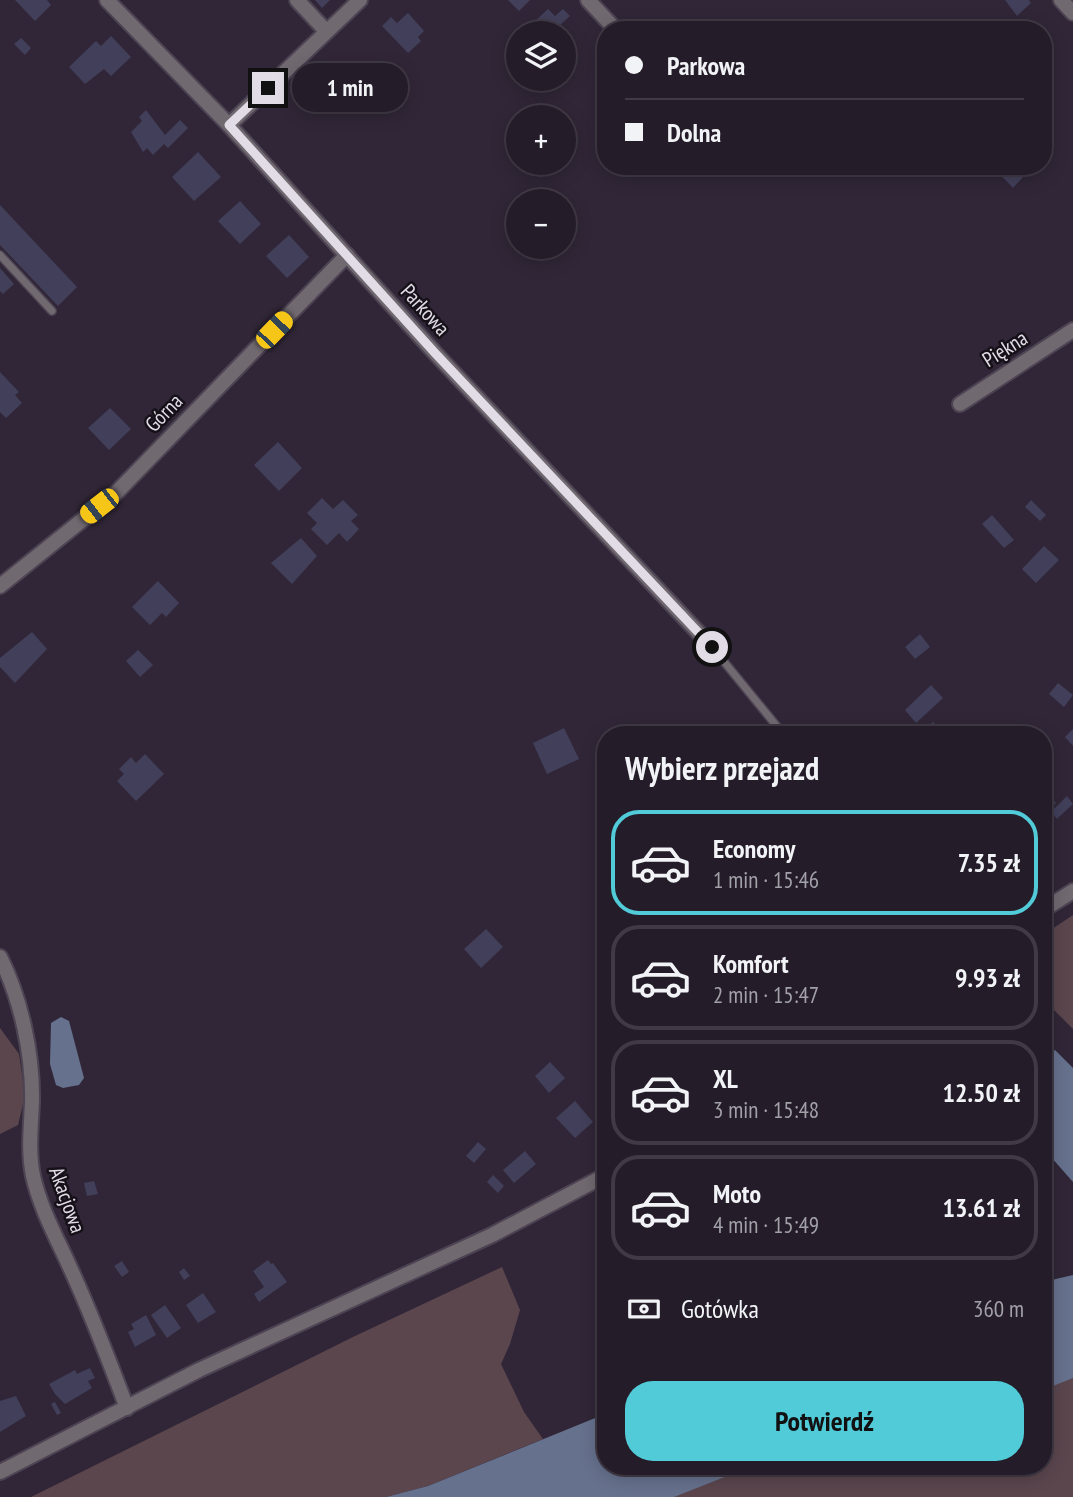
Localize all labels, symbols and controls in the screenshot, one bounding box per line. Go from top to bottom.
map controls [506,21,576,259]
button: layers [506,21,576,91]
text: Parkowa [667,49,745,82]
callout: 1 min [292,64,408,112]
route end [252,72,284,104]
text: 1 min [327,73,373,102]
button: + [506,105,576,175]
text: Dolna [667,116,721,149]
button: − [506,189,576,259]
street label: Parkowa [395,278,456,341]
car [252,308,297,352]
street label: Piękna [977,324,1032,373]
street label: Górna [139,388,188,437]
car [76,485,123,527]
route start [696,631,728,663]
text: Wybierz przejazd [625,747,819,789]
icon: car [629,831,692,894]
text: Economy [713,832,795,865]
text: 7.35 zł [958,846,1020,879]
text: 1 min · 15:46 [713,865,819,894]
icon: car [629,946,692,1009]
text: Komfort [713,947,789,980]
text: 9.93 zł [955,961,1020,994]
text: 2 min · 15:47 [713,980,819,1009]
icon: car [629,1061,692,1124]
text: XL [713,1062,738,1095]
text: 12.50 zł [943,1076,1020,1109]
text: 3 min · 15:48 [713,1095,819,1124]
street label: Akacjowa [43,1163,92,1236]
icon: car [629,1176,692,1239]
text: Moto [713,1177,761,1210]
text: 13.61 zł [943,1191,1020,1224]
text: 4 min · 15:49 [713,1210,819,1239]
icon: cash [625,1290,663,1328]
text: Gotówka [681,1292,759,1325]
text: 360 m [973,1294,1024,1323]
button: Potwierdź [625,1381,1024,1461]

